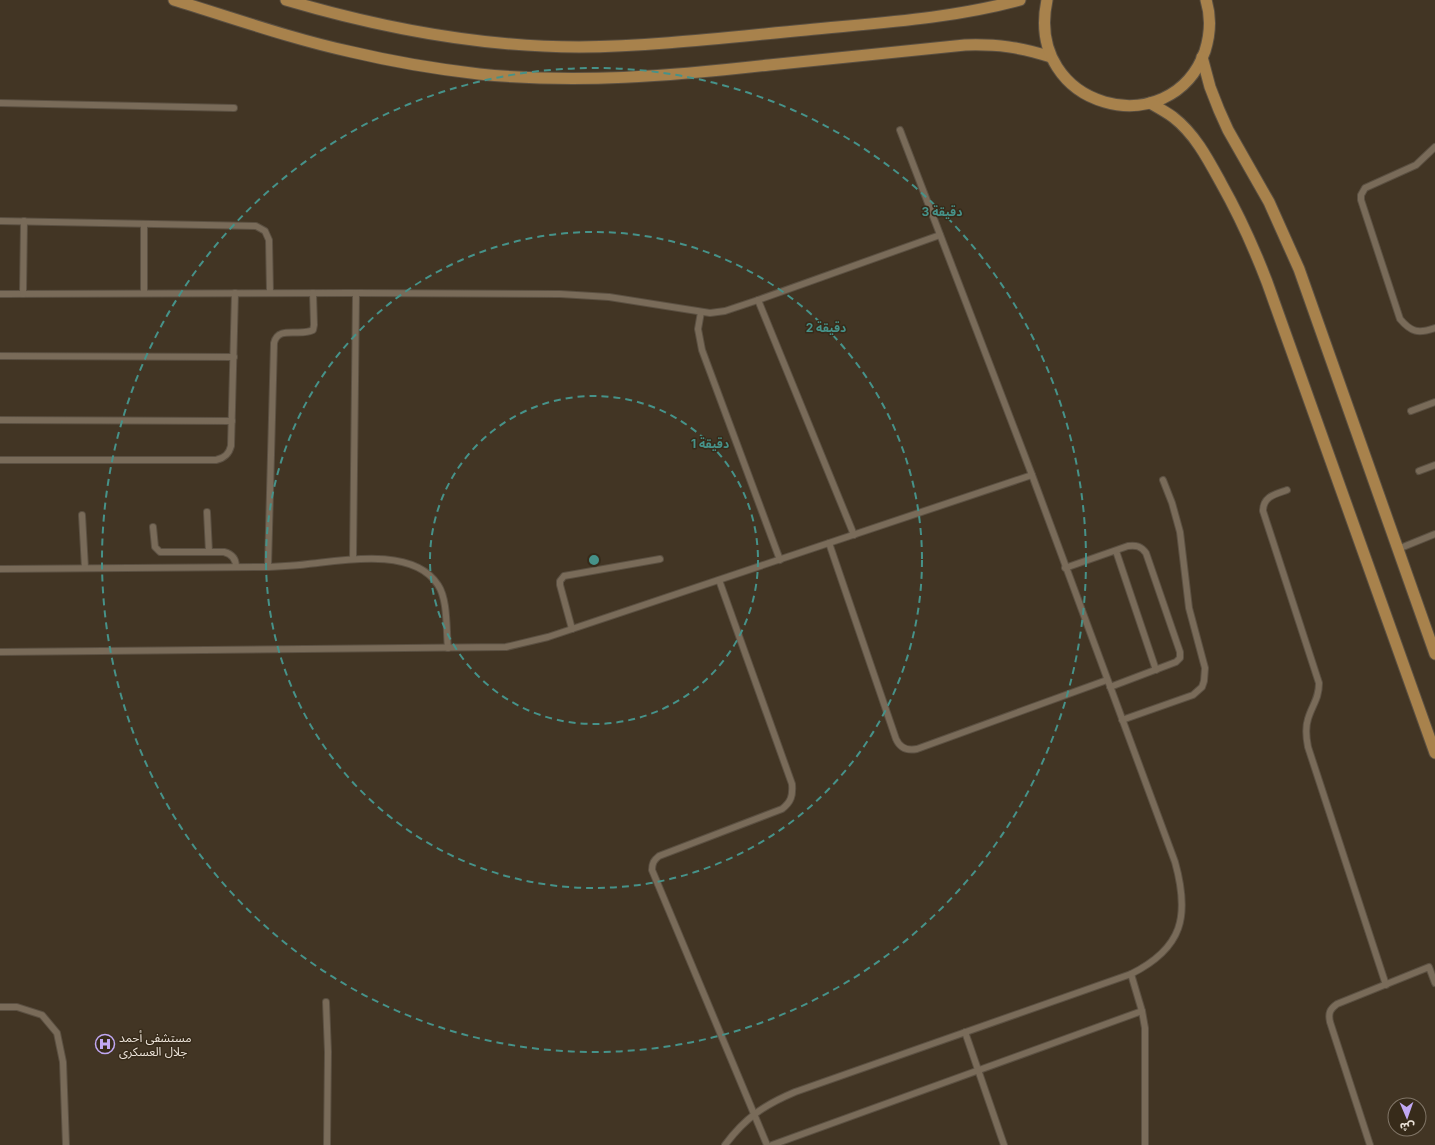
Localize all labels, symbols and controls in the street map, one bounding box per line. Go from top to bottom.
text: 3 دقيقة [922,204,962,219]
text: 2 دقيقة [806,320,846,335]
text: 1 دقيقة [691,436,729,451]
centre of rings [587,553,601,567]
place label: مستشفى أحمد جلال العسكرى [119,1030,192,1059]
hospital icon: مستشفى أحمد جلال العسكرى [94,1033,116,1055]
north arrow [1387,1097,1427,1137]
text: ش [1400,1120,1415,1134]

